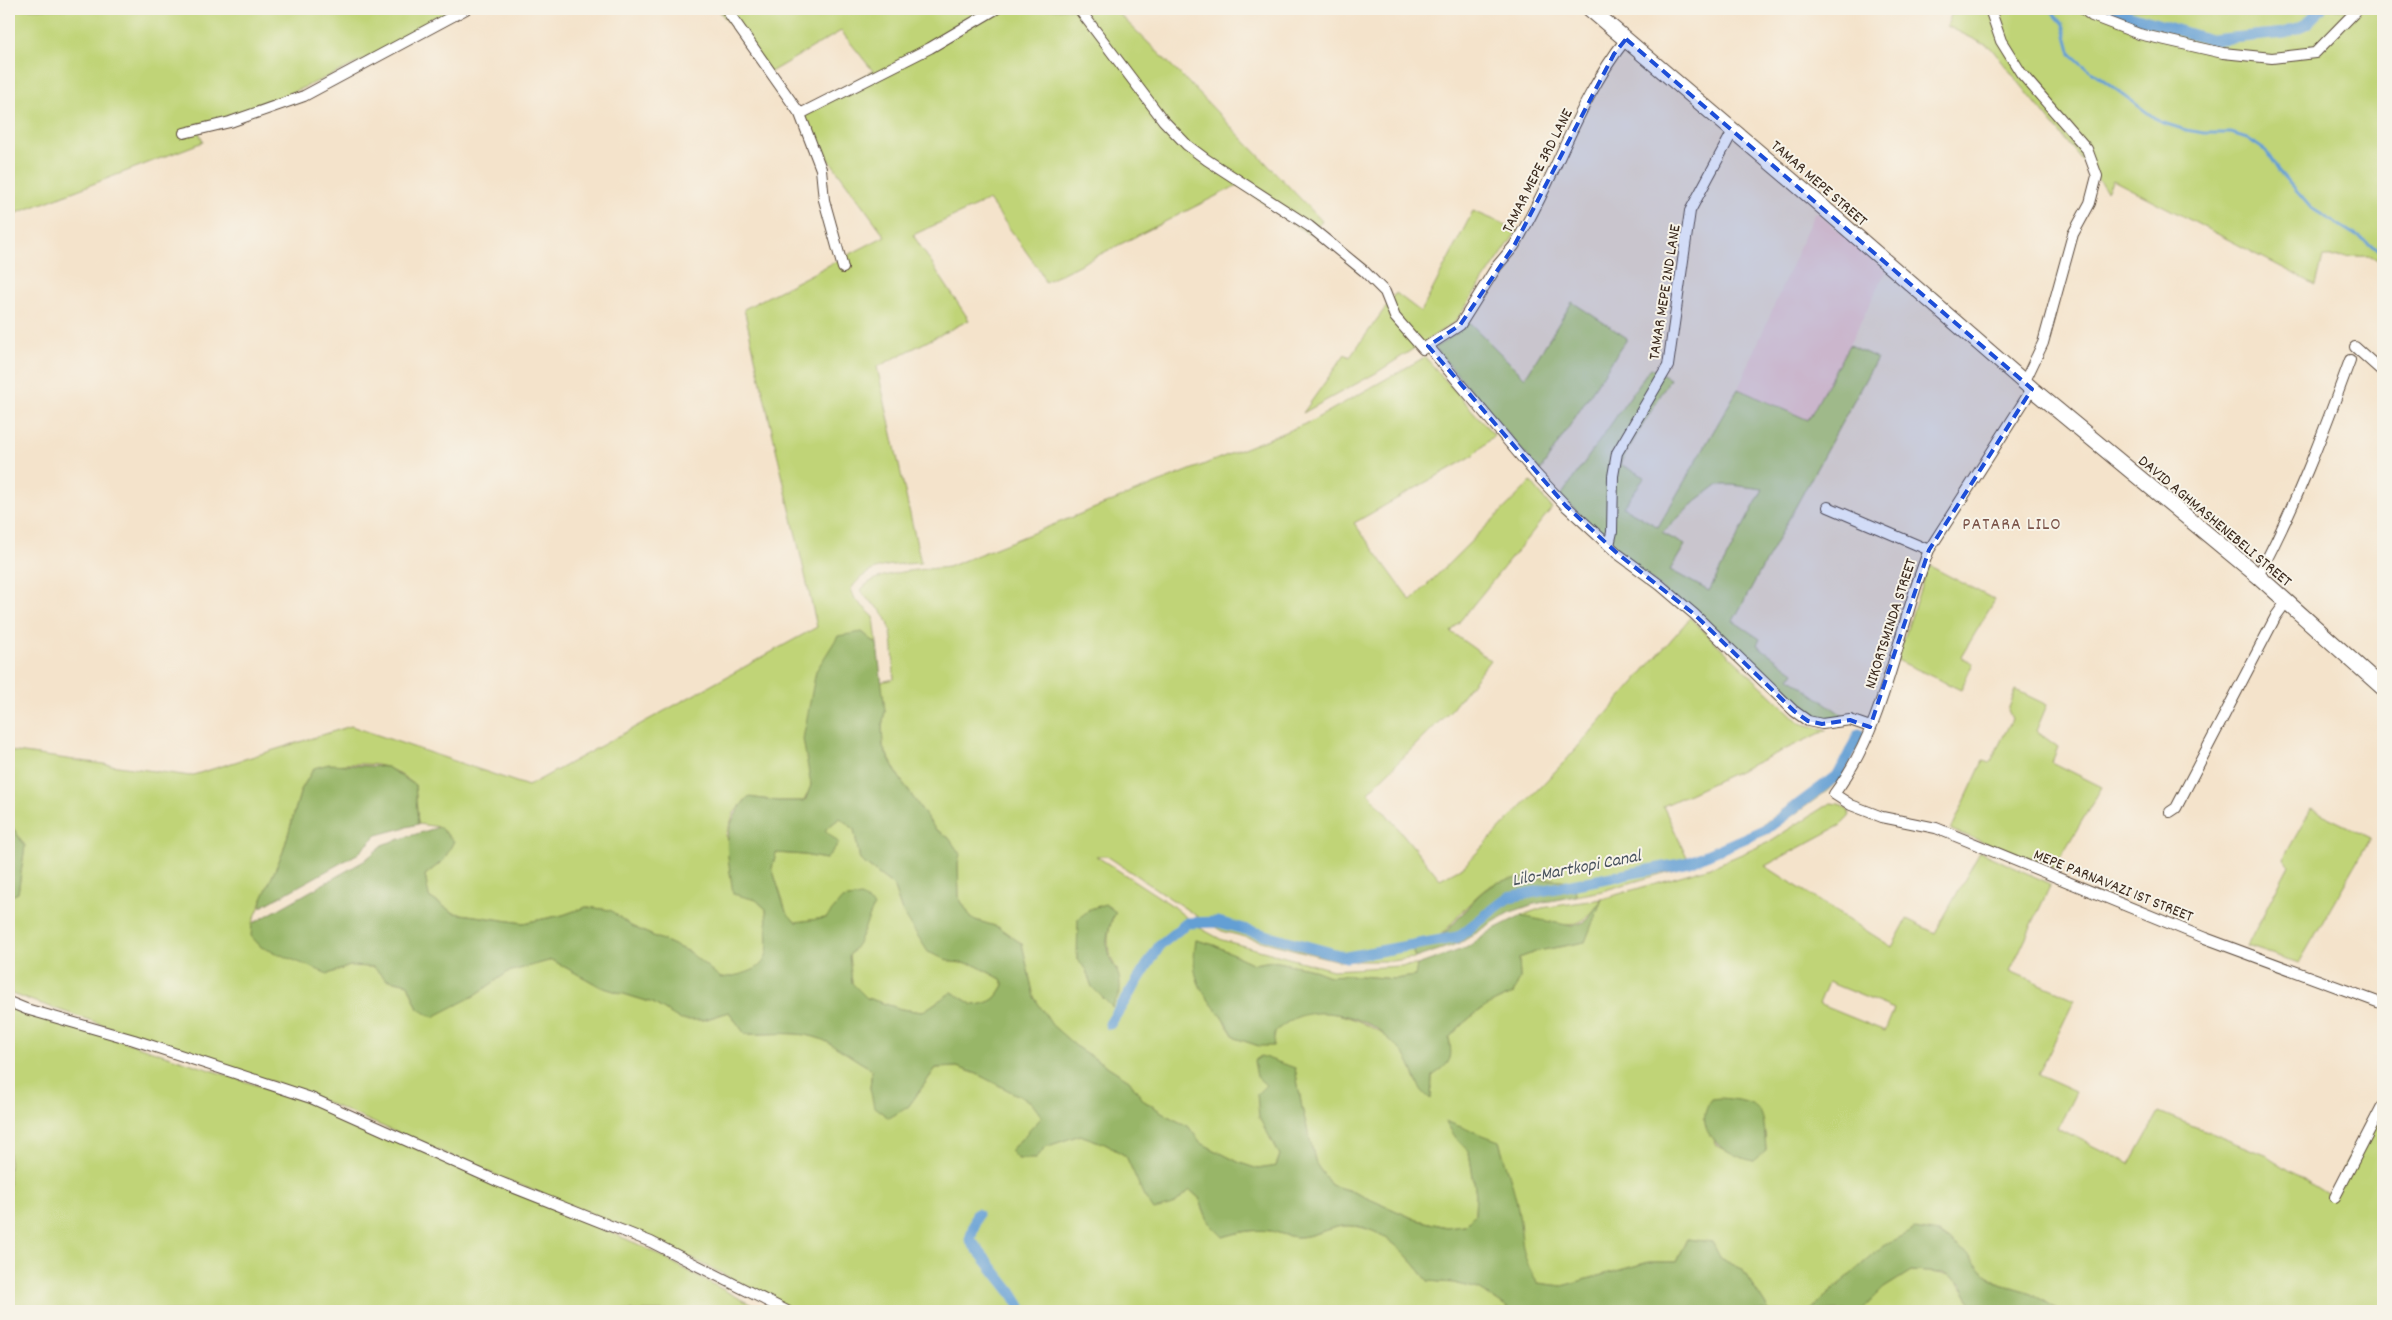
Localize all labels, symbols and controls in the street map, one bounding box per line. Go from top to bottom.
street label: TAMAR MEPE 3RD LANE [1497,104,1580,237]
street label: TAMAR MEPE STREET [1765,135,1872,233]
street label: TAMAR MEPE 2ND LANE [1643,222,1688,362]
street label: DAVID AGHMASHENEBELI STREET [2132,451,2297,594]
district label: PATARA LILO [1962,513,2062,538]
street label: NIKORTSMINDA STREET [1859,555,1923,692]
water label: Lilo-Martkopi Canal [1510,844,1645,894]
street label: MEPE PARNAVAZI 1ST STREET [2030,844,2197,929]

